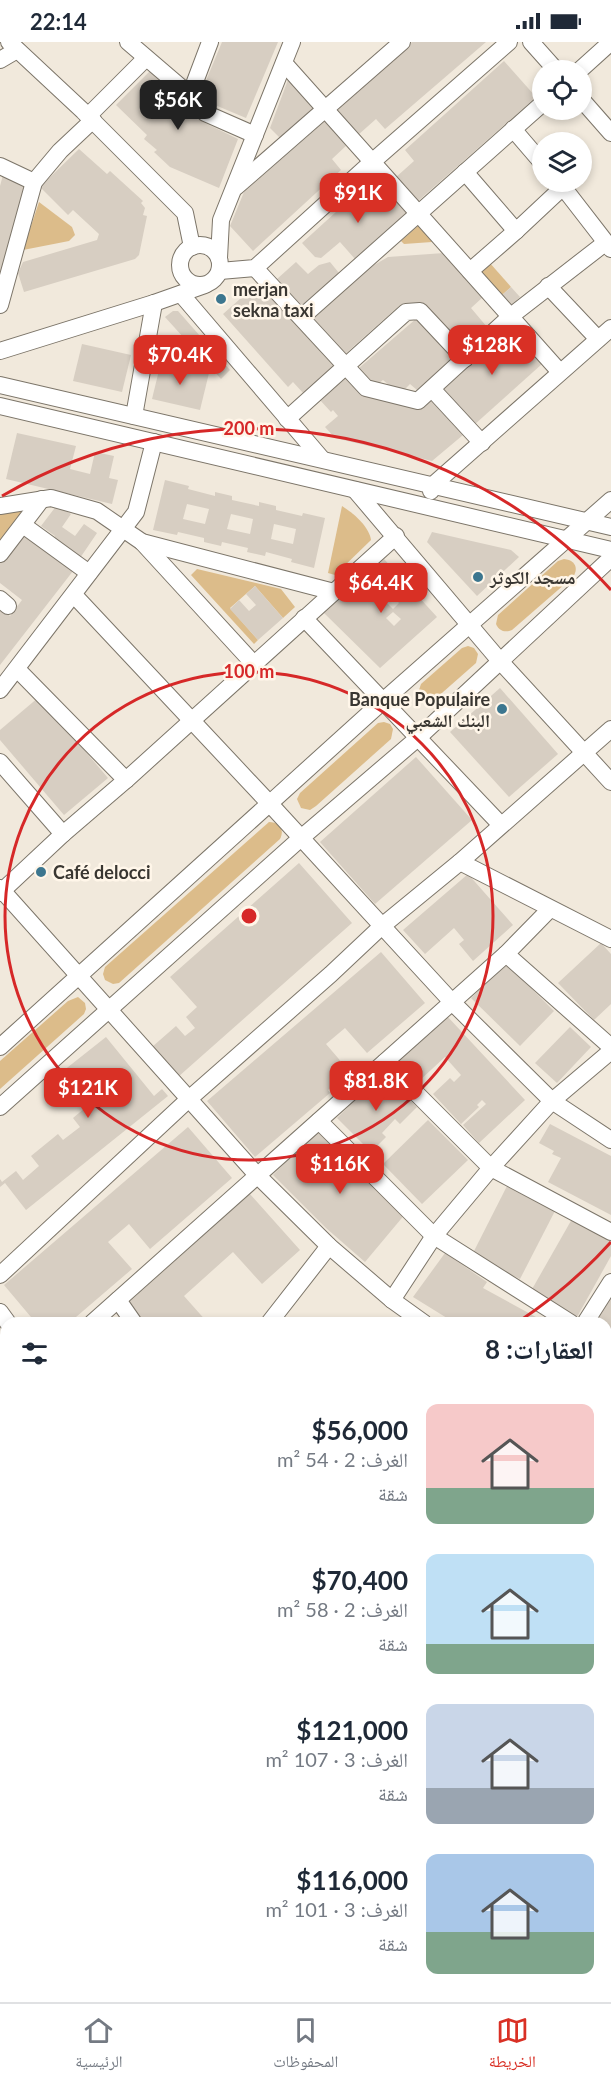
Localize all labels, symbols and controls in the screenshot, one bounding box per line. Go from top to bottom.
text: 22:14 [30,8,87,35]
map controls [532,60,592,192]
button: locate [532,60,592,120]
pin: $56K [142,80,214,131]
text: $56K [154,87,202,111]
button: layers [532,132,592,192]
pin: $91K [322,173,394,224]
text: $91K [334,180,382,204]
place label: merjan sekna taxi [233,278,314,321]
marker: merjan sekna taxi [214,292,228,306]
pin: $128K [450,325,534,376]
text: $128K [462,332,522,356]
pin: $70.4K [131,335,229,386]
text: $70.4K [148,342,212,366]
text: 200 m [224,417,274,439]
pin: $64.4K [332,563,430,614]
place label: مسجد الكوثر [489,566,575,588]
text: $64.4K [349,570,413,594]
marker: مسجد الكوثر [471,570,485,584]
text: 100 m [224,660,274,682]
place label: Banque Populaire البنك الشعبي [349,688,490,735]
marker: Banque Populaire البنك الشعبي [495,702,509,716]
place label: Café delocci [53,861,150,883]
marker: Café delocci [34,865,48,879]
centre of rings [239,906,259,926]
pin: $81.8K [327,1061,425,1112]
pin: $121K [46,1068,130,1119]
text: $81.8K [344,1068,408,1092]
text: $121K [58,1075,118,1099]
pin: $116K [298,1144,382,1195]
text: $116K [310,1151,370,1175]
text: العقارات: 8 [485,1333,594,1365]
icon: filters [18,1337,51,1370]
text: $56,000 [311,1414,408,1446]
icon: home [474,1428,546,1500]
text: الغرف: 2 · 54 m² [277,1447,408,1471]
text: شقة [378,1481,408,1505]
text: $70,400 [311,1564,408,1596]
icon: home [474,1578,546,1650]
text: الغرف: 2 · 58 m² [277,1597,408,1621]
text: شقة [378,1631,408,1655]
text: $121,000 [296,1714,408,1746]
icon: home [474,1728,546,1800]
text: الغرف: 3 · 107 m² [265,1747,408,1771]
text: شقة [378,1781,408,1805]
text: $116,000 [296,1864,408,1896]
icon: home [474,1878,546,1950]
text: الغرف: 3 · 101 m² [265,1897,408,1921]
text: شقة [378,1931,408,1955]
tab: الرئيسية [75,2014,123,2077]
tab: المحفوظات [273,2014,338,2077]
tab: الخريطة [489,2014,536,2077]

